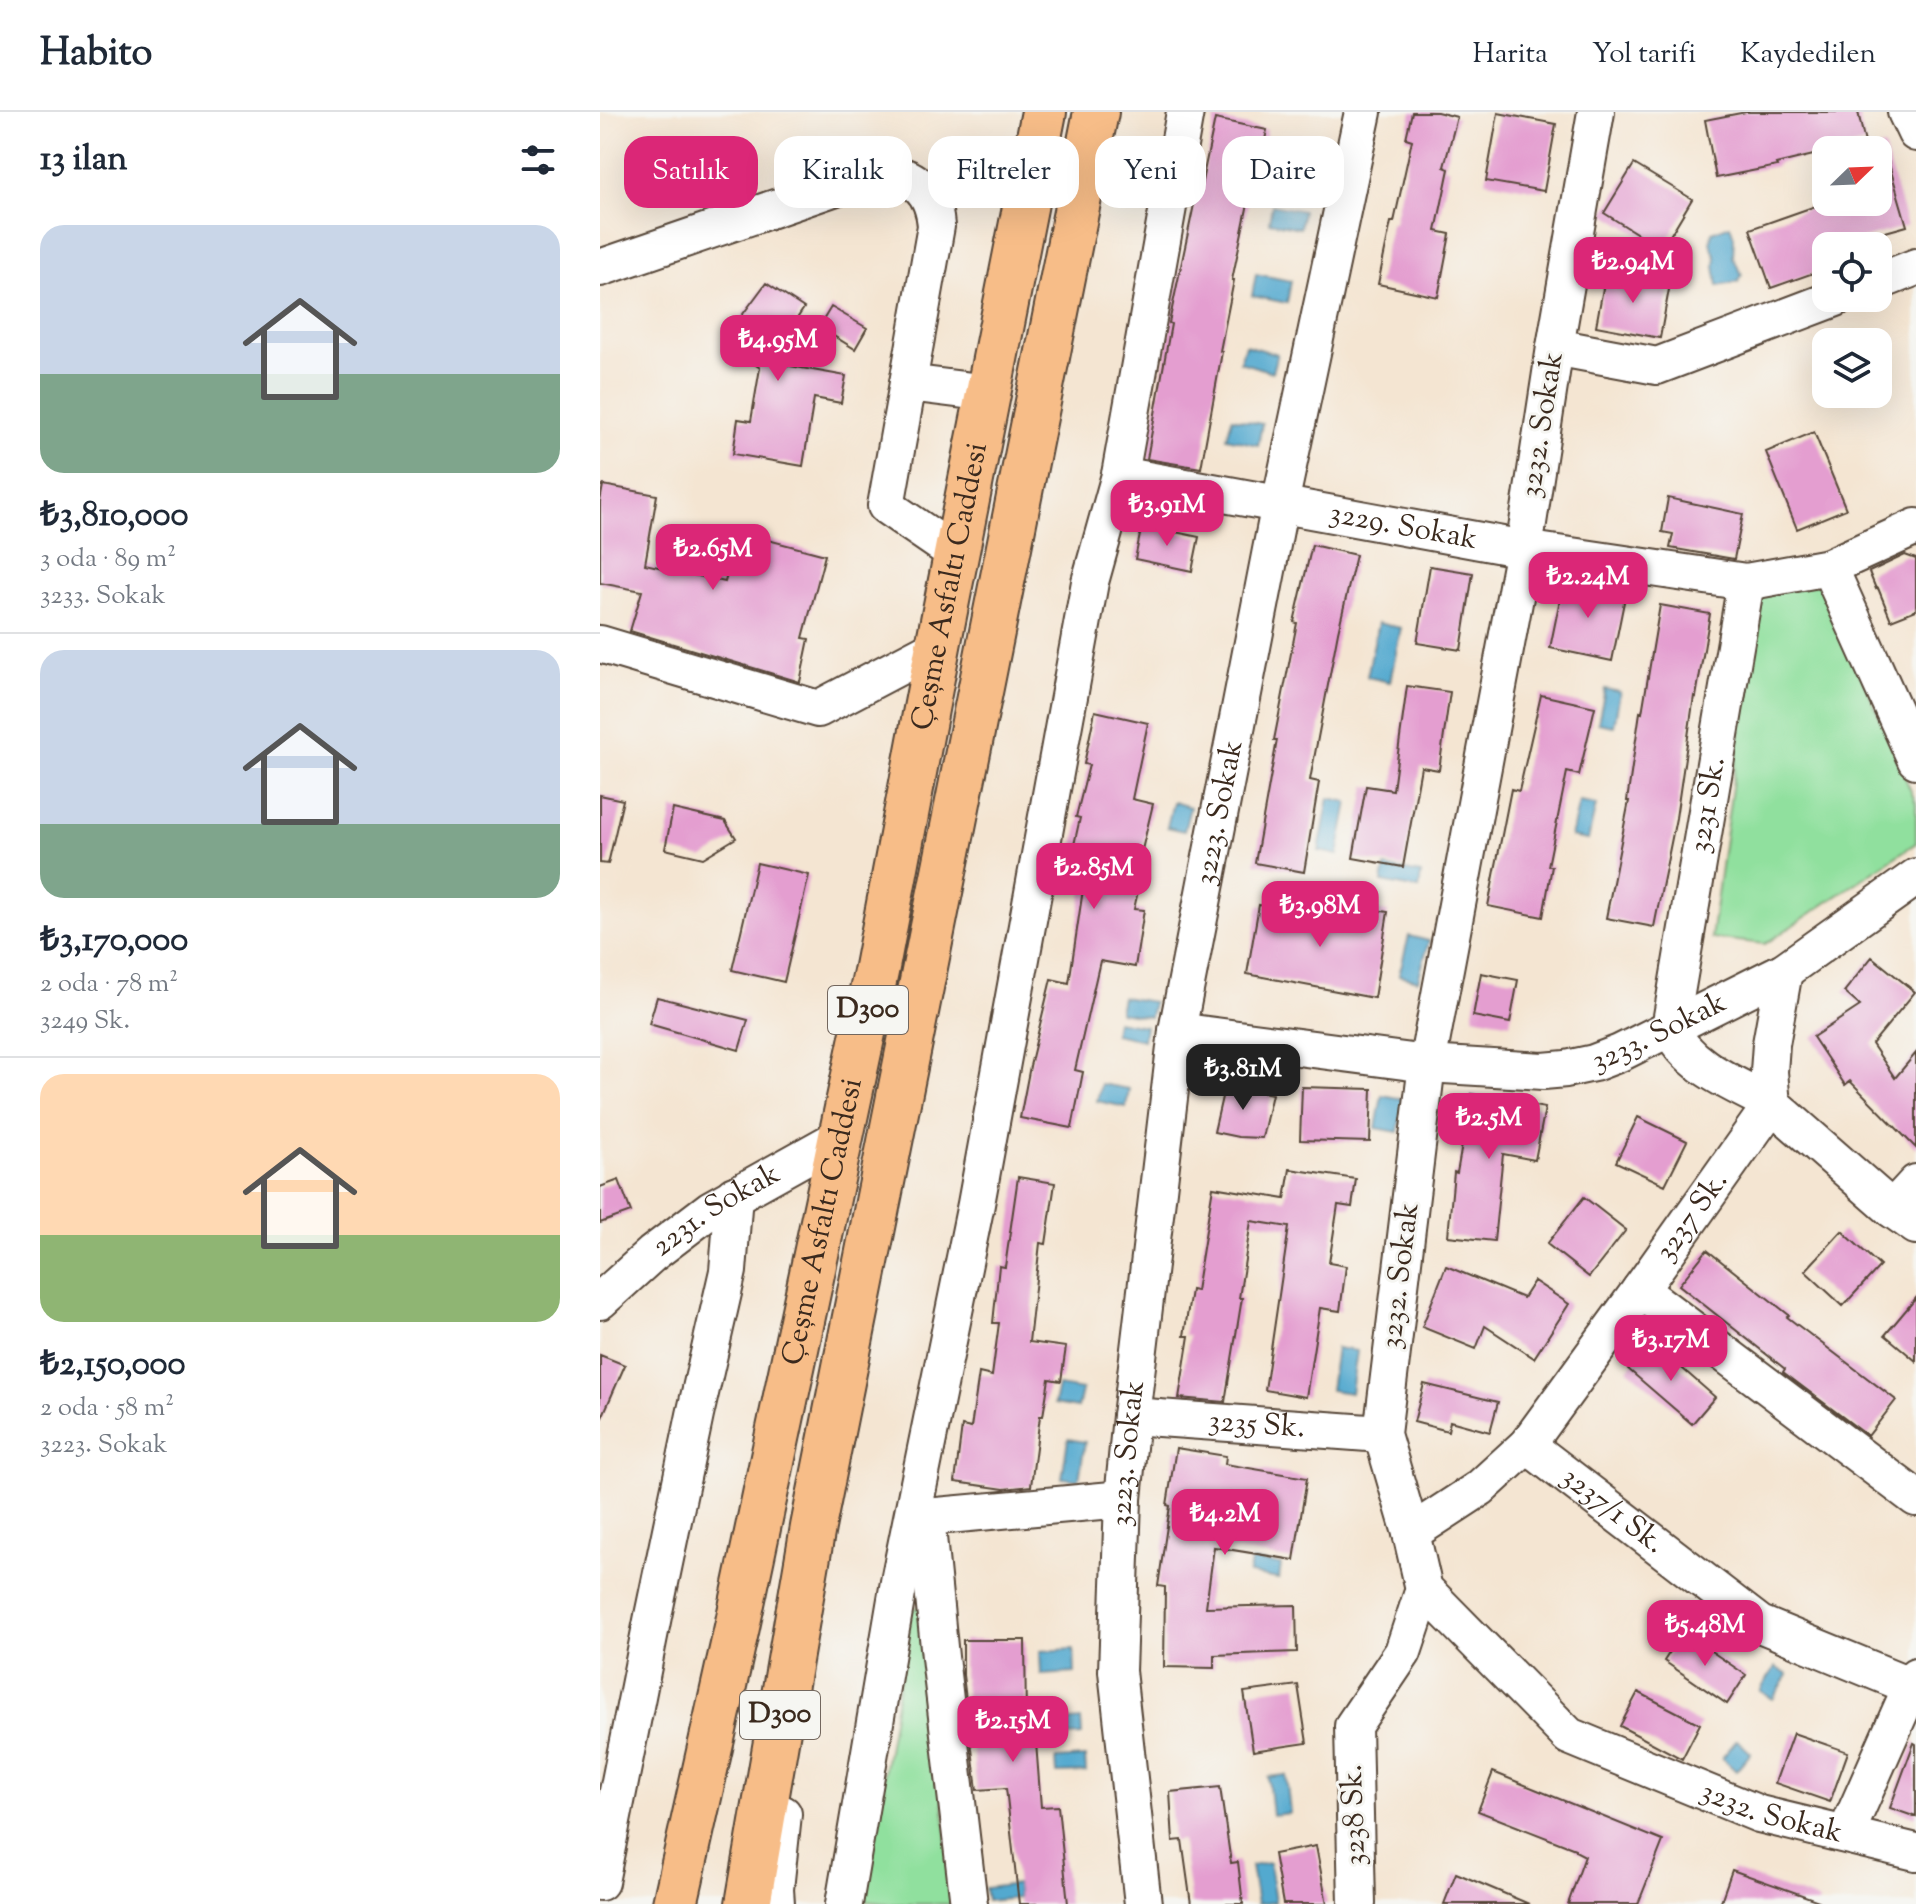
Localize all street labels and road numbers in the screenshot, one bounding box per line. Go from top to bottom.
street label: 3232. Sokak [1510,349,1576,501]
street label: Çeşme Asfaltı Caddesi [901,439,999,734]
street label: 3229. Sokak [1326,492,1481,562]
street label: 3223. Sokak [1184,737,1255,889]
street label: 3231 Sk. [1679,753,1737,856]
street label: 3233. Sokak [1586,982,1734,1083]
road number: D300 [828,986,908,1034]
street label: Çeşme Asfaltı Caddesi [772,1074,874,1369]
street label: 2231. Sokak [643,1153,788,1268]
street label: 3237 Sk. [1645,1163,1739,1270]
street label: 3232. Sokak [1371,1200,1431,1352]
street label: 3223. Sokak [1101,1378,1157,1528]
street label: 3235 Sk. [1207,1400,1307,1450]
street label: 3237/1 Sk. [1552,1457,1674,1565]
road number: D300 [740,1691,820,1739]
street label: 3238 Sk. [1332,1763,1378,1867]
street label: 3232. Sokak [1694,1771,1847,1855]

